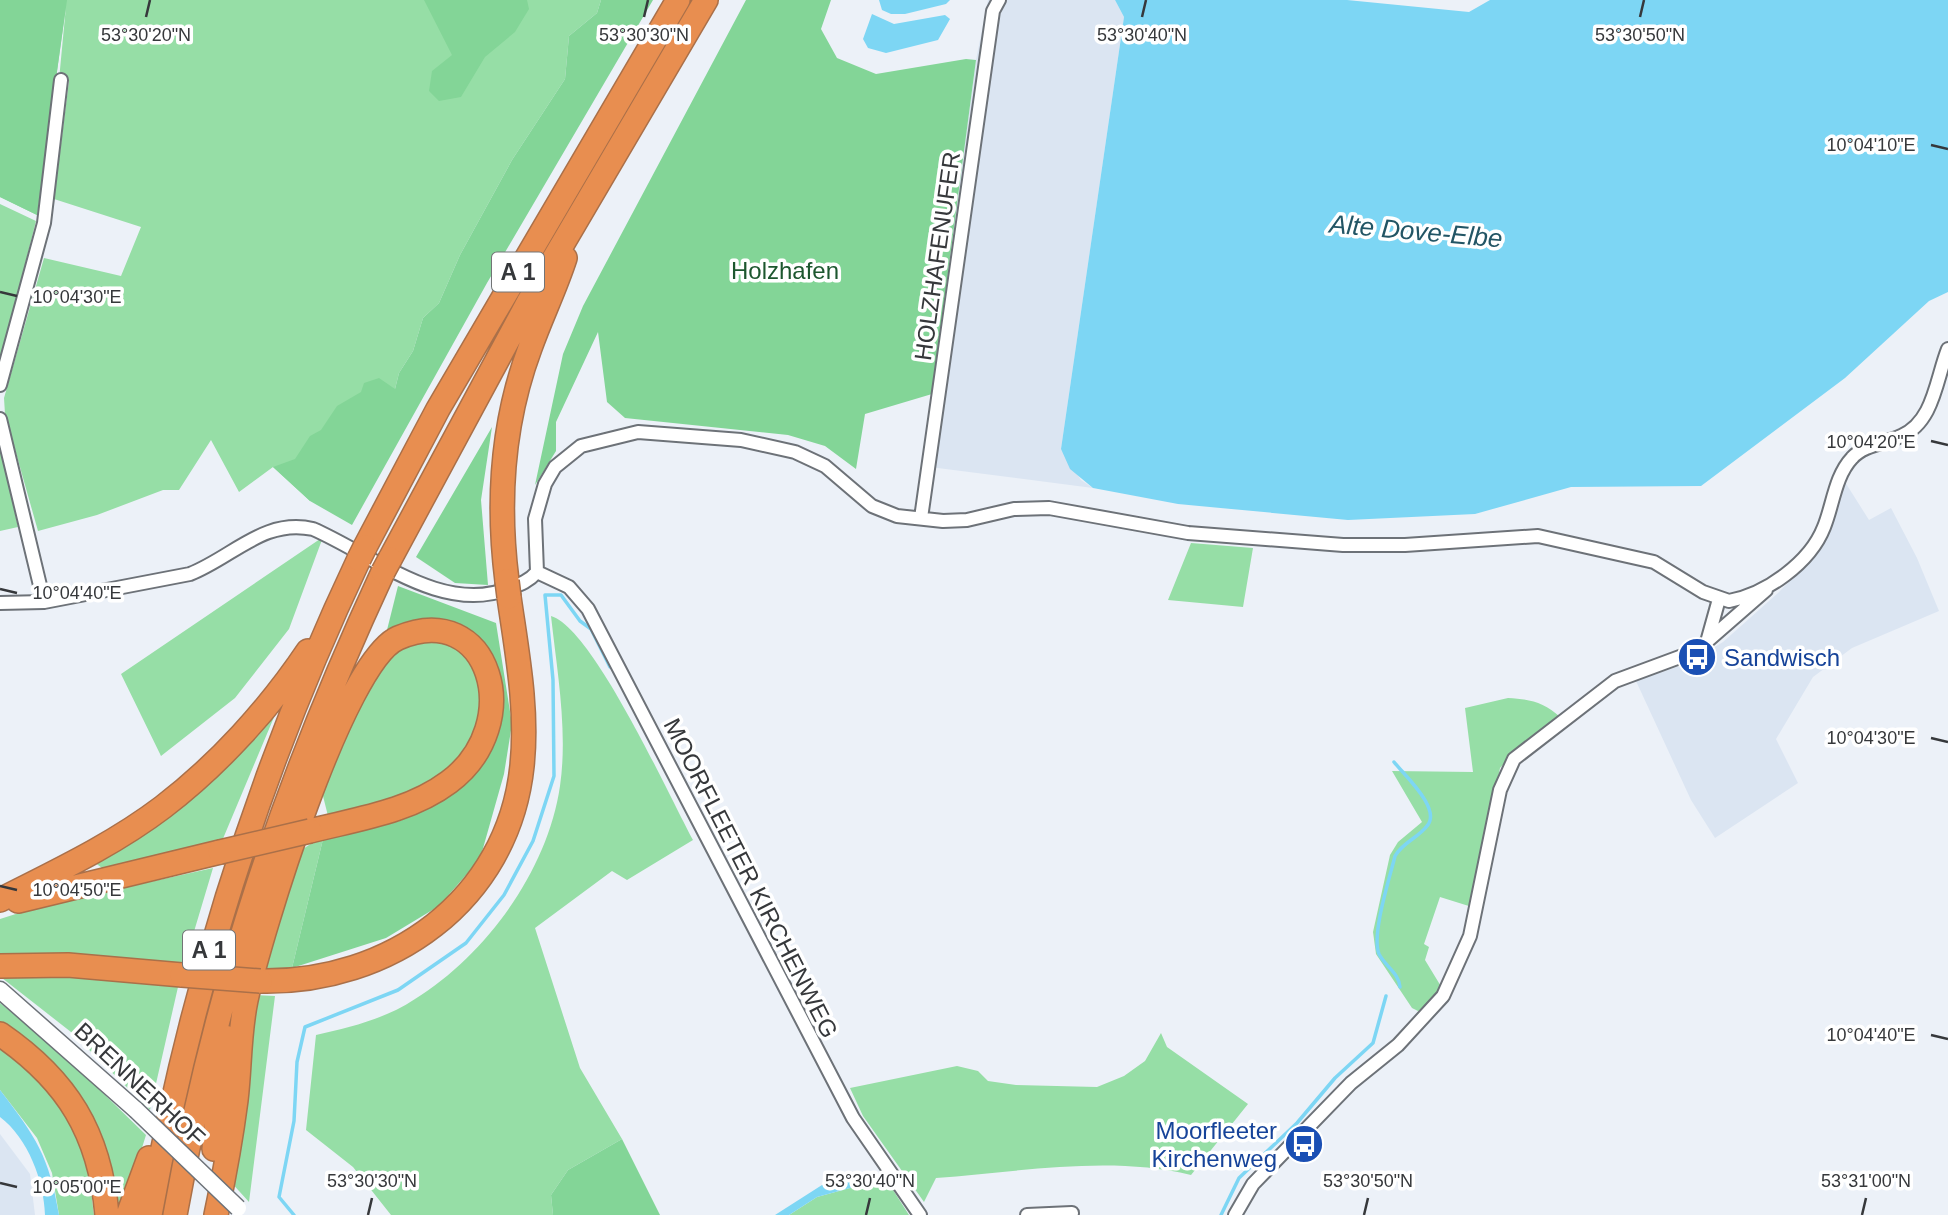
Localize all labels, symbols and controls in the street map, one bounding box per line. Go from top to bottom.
text: 53°30'20"N [101,25,191,45]
text: 53°30'30"N [599,25,689,45]
text: 53°30'40"N [1097,25,1187,45]
text: 53°30'50"N [1595,25,1685,45]
text: 10°04'10"E [1826,135,1916,155]
street label: HOLZHAFENUFER [909,150,965,362]
water label: Alte Dove-Elbe [1326,208,1504,254]
road number: A 1 [492,252,544,292]
park label: Holzhafen [731,257,839,284]
text: 10°04'30"E [32,287,122,307]
text: 10°04'20"E [1826,432,1916,452]
text: 10°04'40"E [32,583,122,603]
bus stop icon: Sandwisch [1676,636,1718,678]
place label: Sandwisch [1724,644,1840,671]
street label: MOORFLEETER KIRCHENWEG [658,714,844,1042]
text: 10°04'30"E [1826,728,1916,748]
text: 10°04'50"E [32,880,122,900]
road number: A 1 [183,931,235,970]
street label: BRENNERHOF [69,1017,211,1151]
text: 10°04'40"E [1826,1025,1916,1045]
place label: Moorfleeter Kirchenweg [1152,1117,1277,1172]
bus stop icon: Moorfleeter Kirchenweg [1283,1123,1325,1165]
text: 53°30'30"N [327,1171,417,1191]
text: 53°30'40"N [825,1171,915,1191]
text: 53°30'50"N [1323,1171,1413,1191]
text: 53°31'00"N [1821,1171,1911,1191]
text: 10°05'00"E [32,1177,122,1197]

